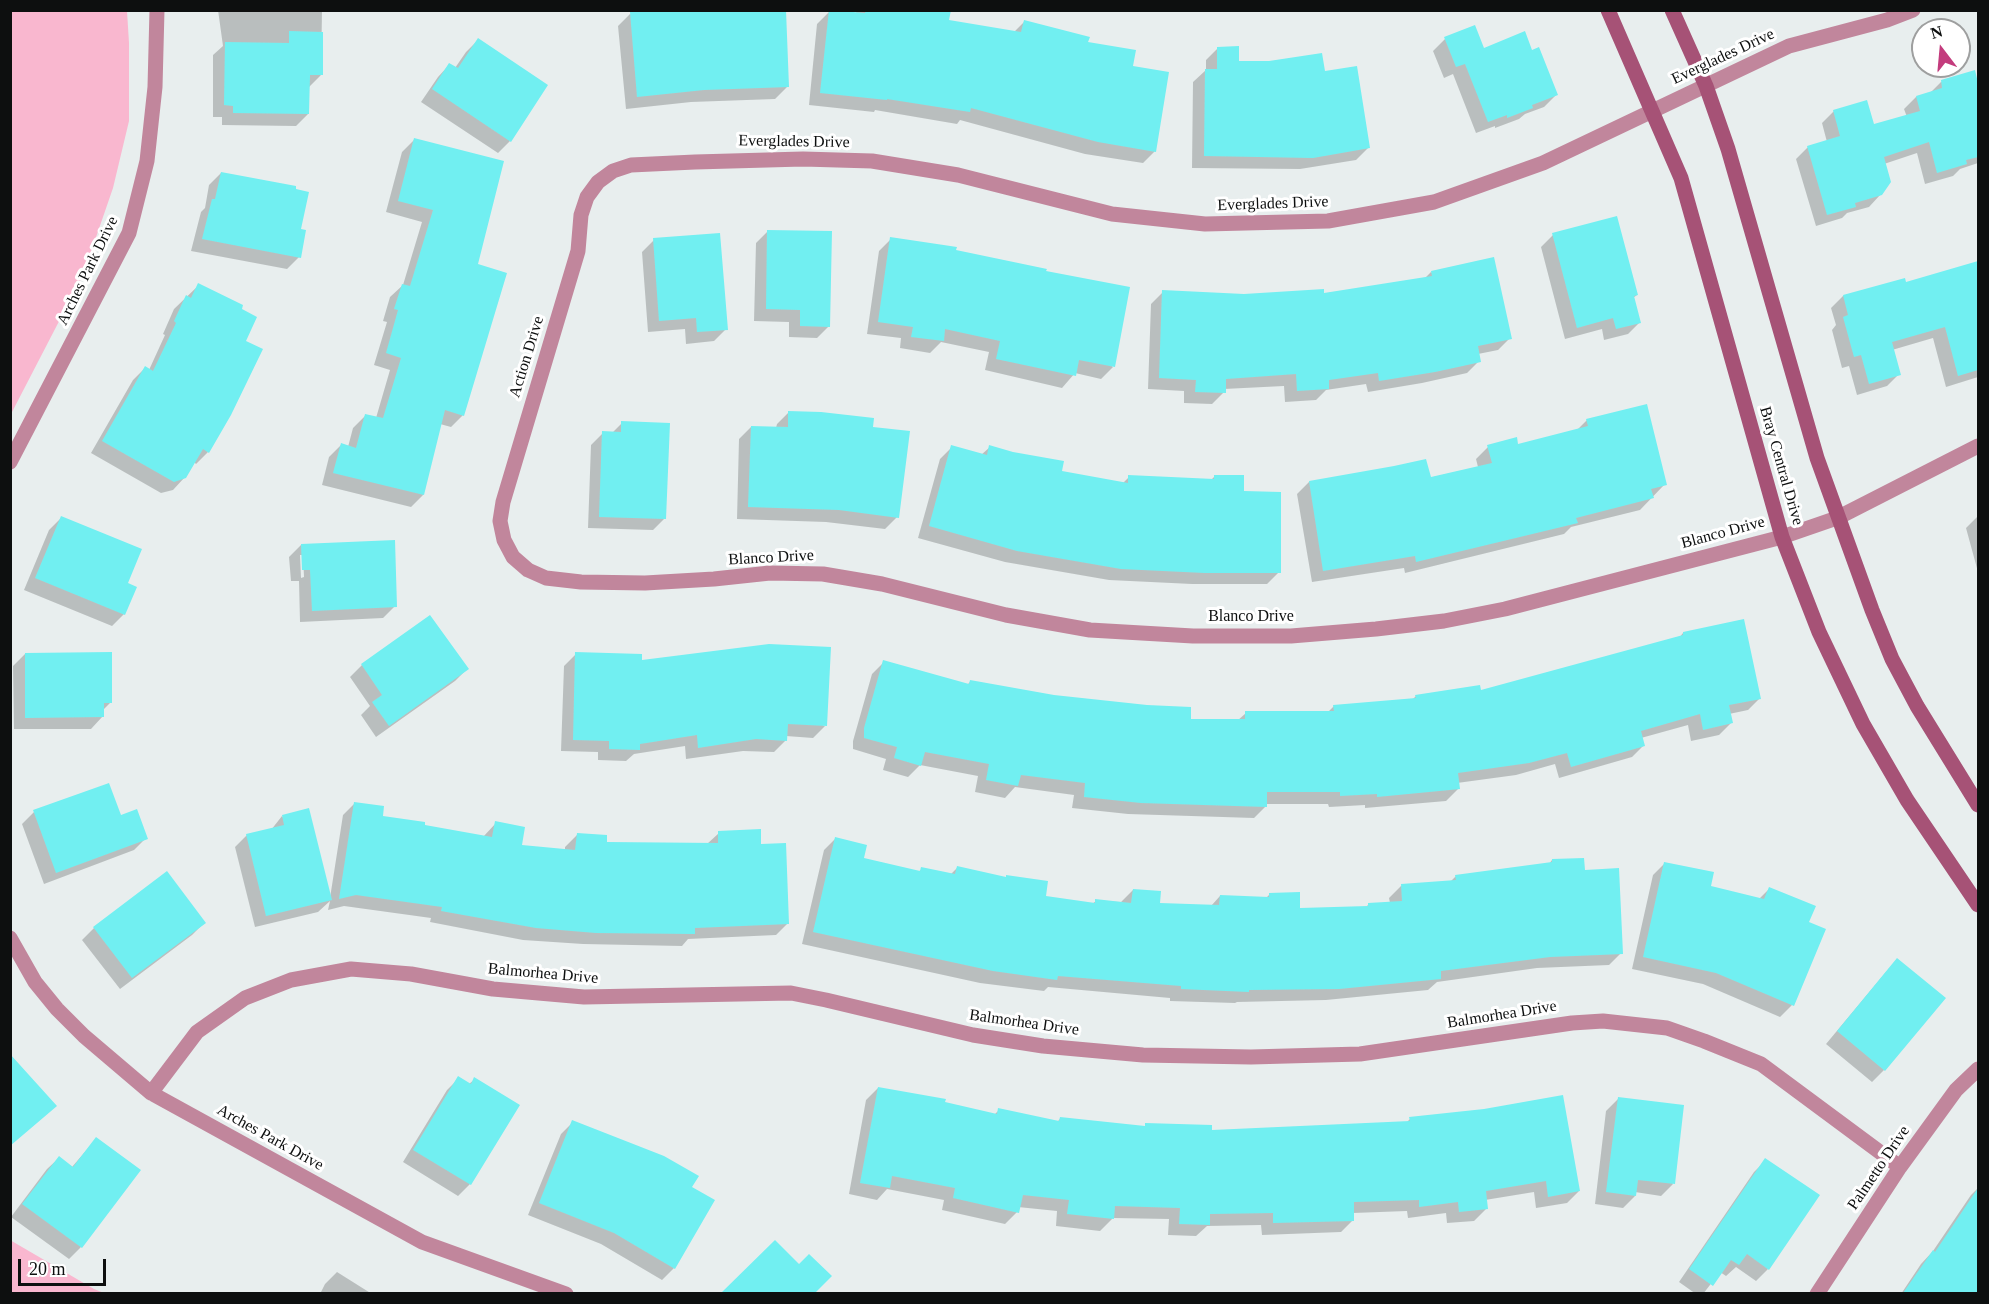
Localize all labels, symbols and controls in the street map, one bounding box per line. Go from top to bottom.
north arrow [1911,18,1971,78]
text: N [1929,22,1944,42]
street label: Everglades Drive [1669,25,1777,89]
street label: Everglades Drive [738,131,850,153]
street label: Everglades Drive [1217,192,1329,216]
street label: Arches Park Drive [53,213,123,329]
street label: Action Drive [506,314,548,400]
street label: Bray Central Drive [1755,404,1807,528]
street label: Blanco Drive [1679,513,1767,553]
street label: Blanco Drive [728,546,814,570]
street label: Blanco Drive [1208,607,1294,627]
street label: Balmorhea Drive [487,960,599,988]
street label: Balmorhea Drive [1446,997,1558,1033]
street label: Balmorhea Drive [968,1006,1080,1040]
street label: Arches Park Drive [213,1101,327,1175]
street label: Palmetto Drive [1844,1122,1914,1214]
scale bar [21,1247,110,1285]
text: 20 m [29,1259,66,1279]

